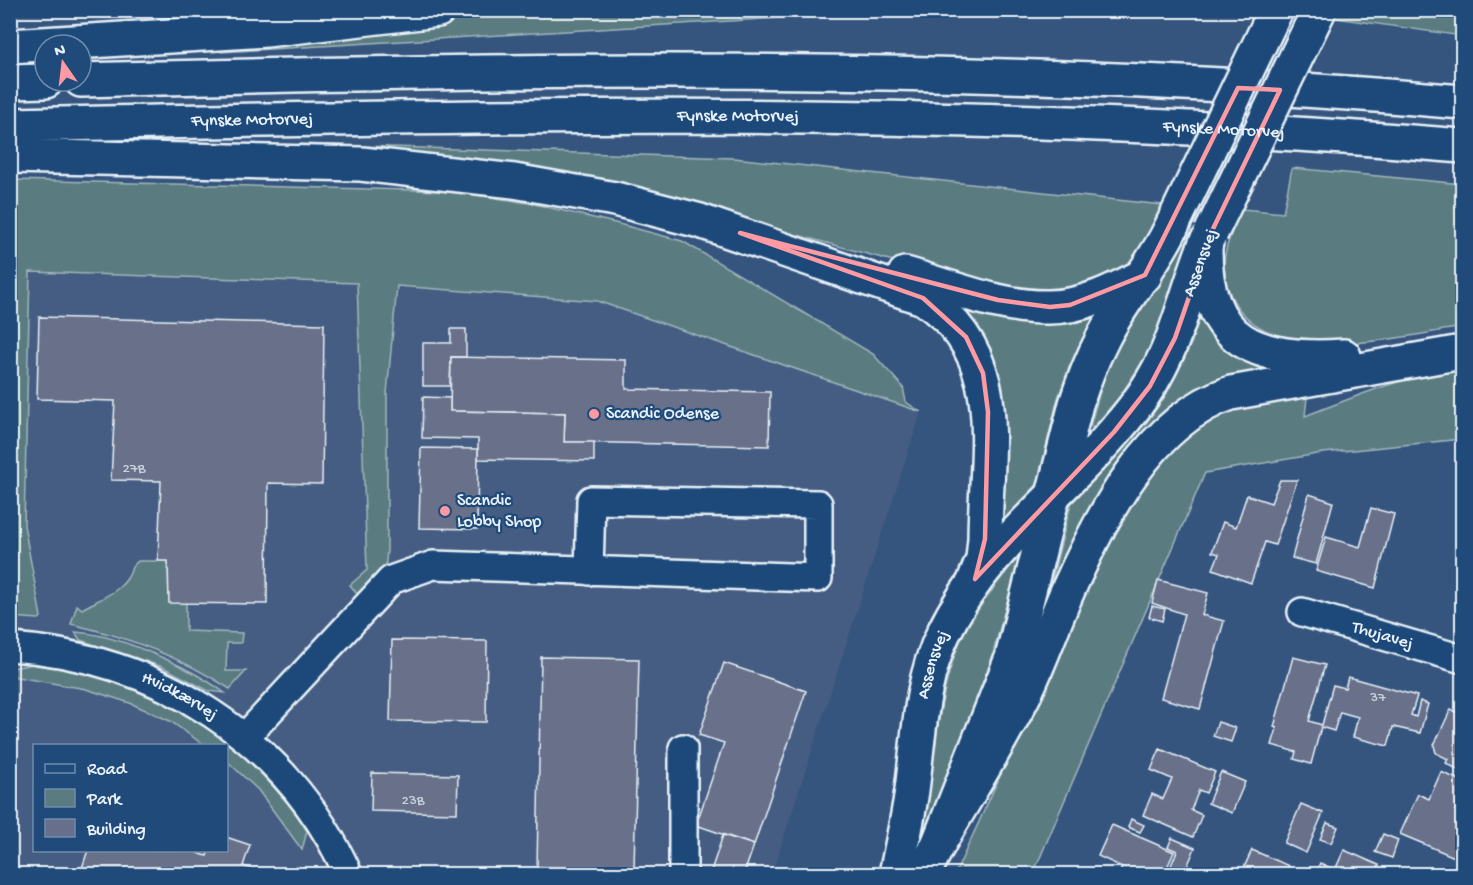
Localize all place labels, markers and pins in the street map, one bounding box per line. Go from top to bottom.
place label: Scandic Odense [606,404,720,425]
marker: Scandic Odense [587,407,601,421]
place label: Scandic Lobby Shop [457,491,541,533]
marker: Scandic Lobby Shop [438,504,452,518]

